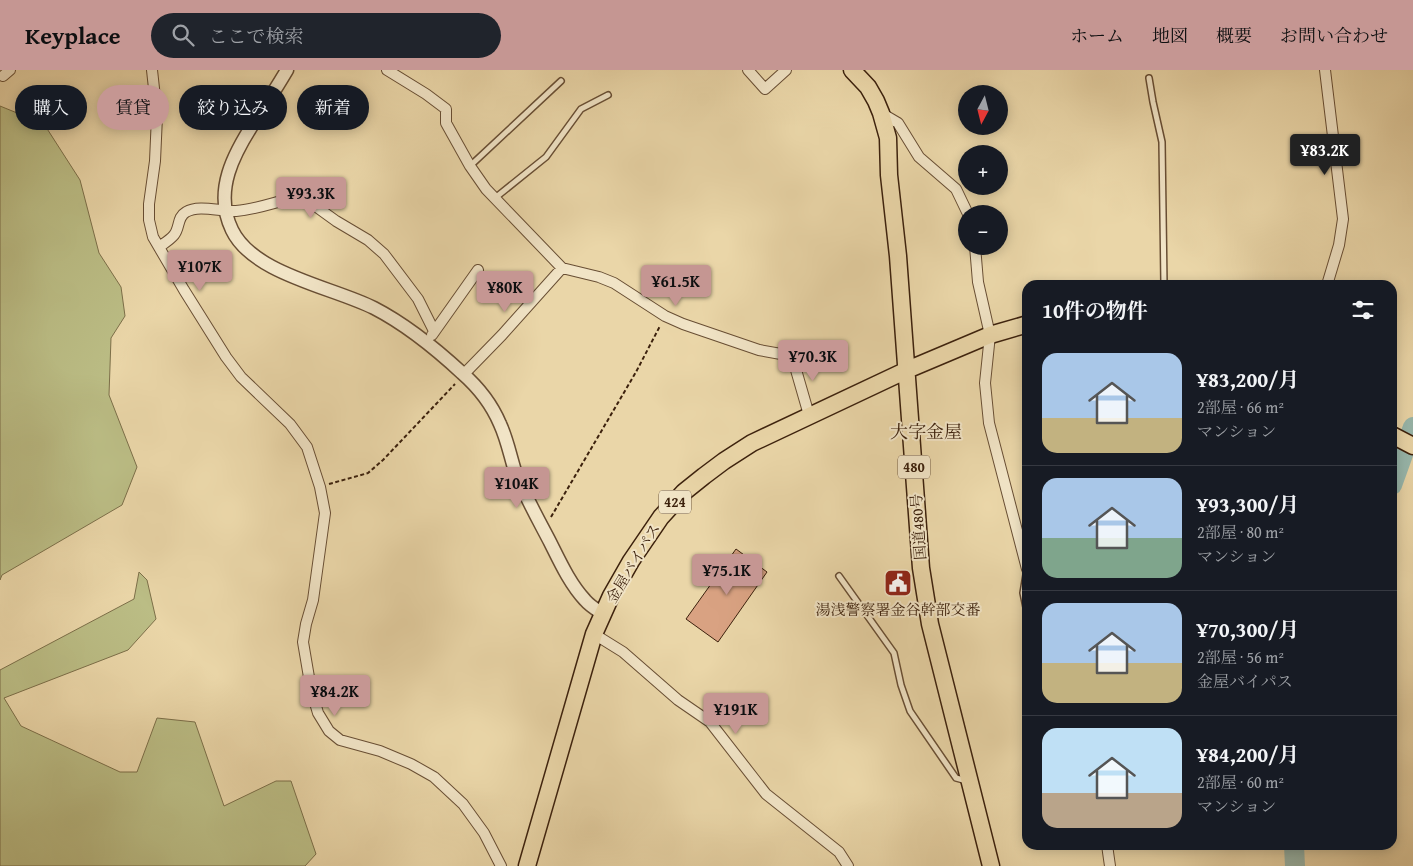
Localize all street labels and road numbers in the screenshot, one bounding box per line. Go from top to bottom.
road number: 480 [898,456,930,478]
road number: 424 [659,491,691,514]
street label: 国道480号 [905,493,931,561]
street label: 金屋バイパス [601,519,665,607]

